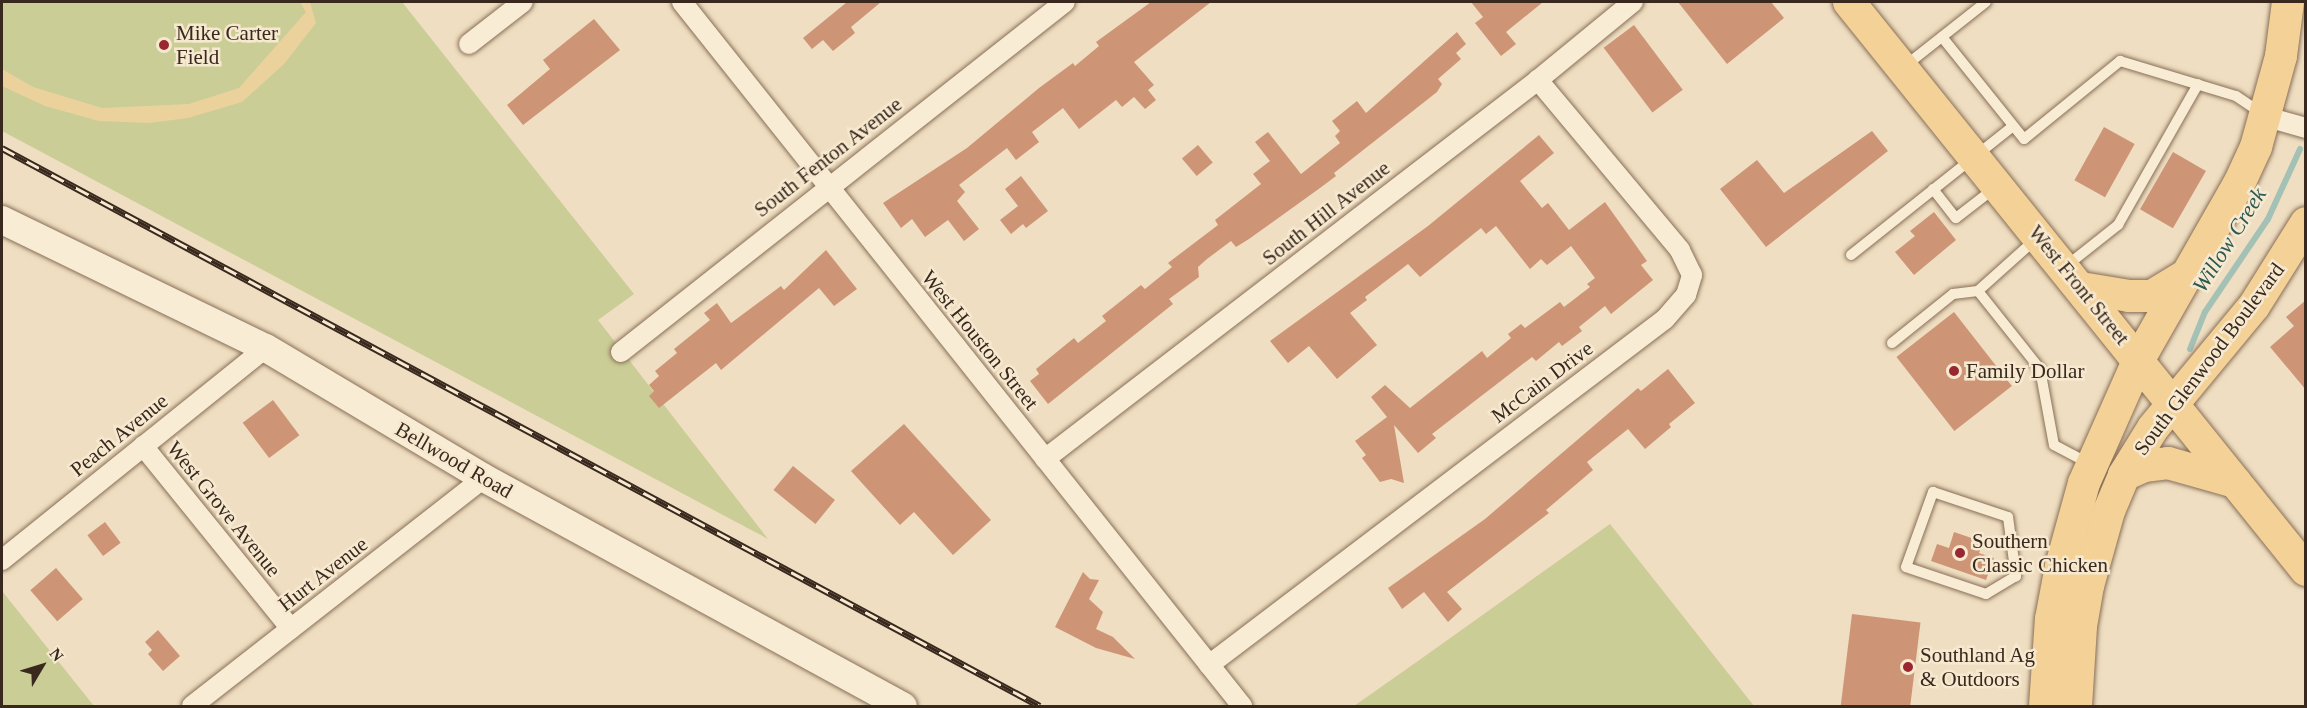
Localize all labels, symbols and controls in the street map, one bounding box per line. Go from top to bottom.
place label: Mike Carter Field [176,20,278,70]
marker: Mike Carter Field [157,38,171,52]
street label: South Fenton Avenue [749,91,907,223]
street label: South Hill Avenue [1257,155,1395,271]
water label: Willow Creek [2186,183,2272,297]
street label: West Front Street [2023,220,2135,350]
street label: South Glenwood Boulevard [2128,258,2290,460]
street label: West Houston Street [916,265,1044,415]
street label: McCain Drive [1486,336,1598,428]
place label: Family Dollar [1966,358,2084,384]
marker: Family Dollar [1947,364,1961,378]
street label: Peach Avenue [65,388,173,482]
street label: Bellwood Road [391,416,517,504]
street label: West Grove Avenue [161,436,287,582]
place label: Southern Classic Chicken [1972,528,2108,578]
street label: Hurt Avenue [273,531,373,617]
marker: Southern Classic Chicken [1953,546,1967,560]
north arrow [12,636,72,696]
place label: Southland Ag & Outdoors [1920,642,2036,692]
text: N [46,645,67,664]
marker: Southland Ag & Outdoors [1901,660,1915,674]

